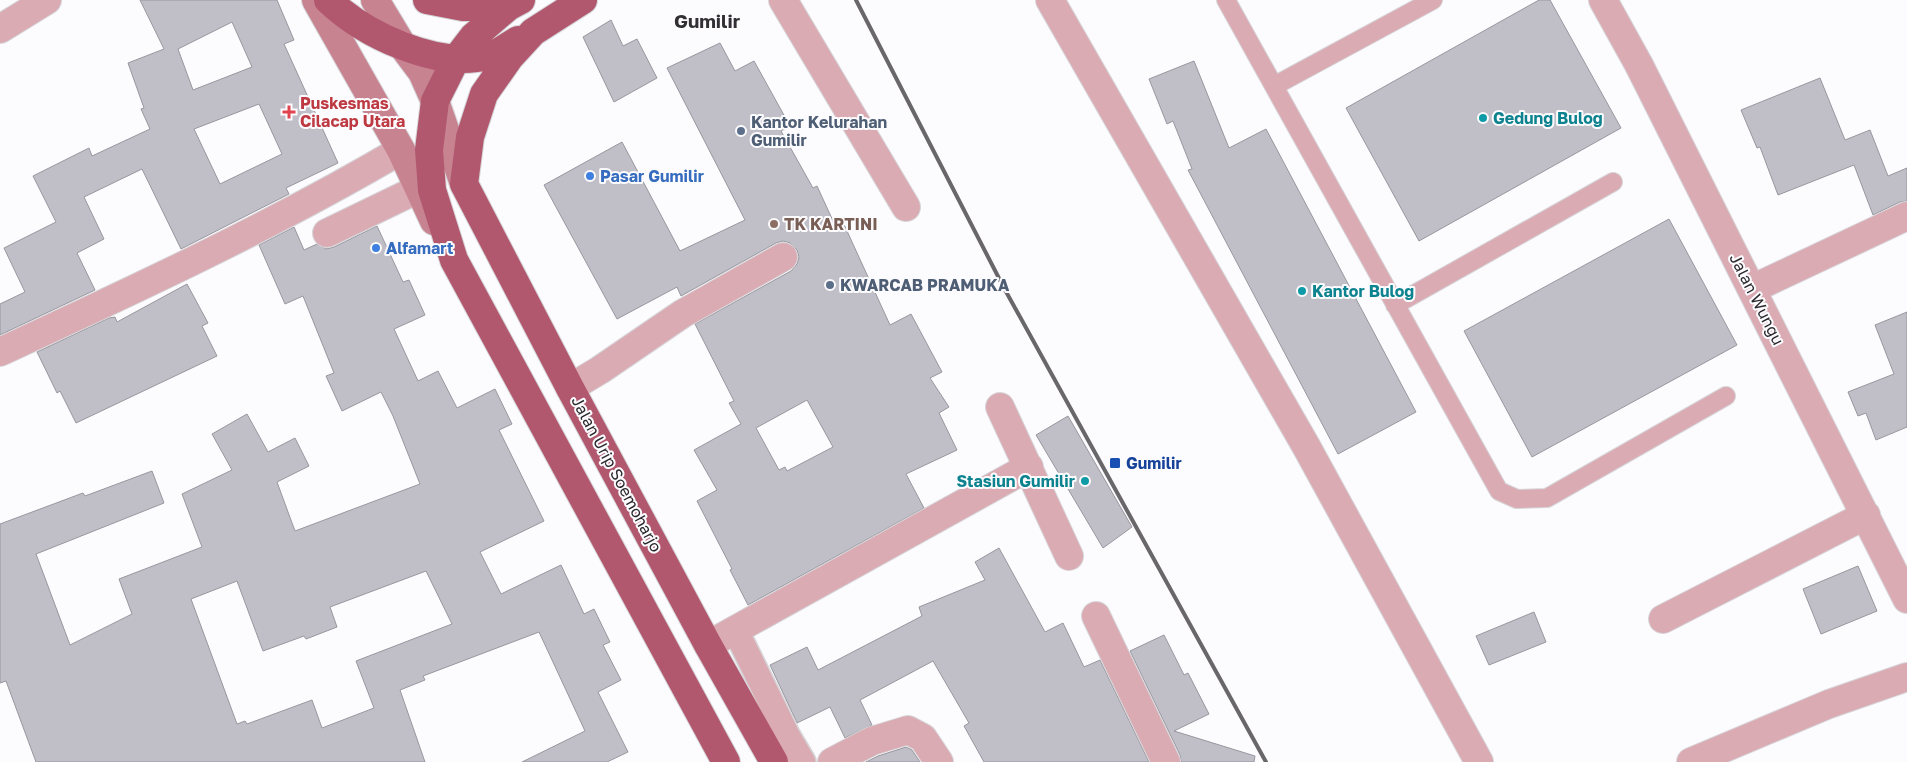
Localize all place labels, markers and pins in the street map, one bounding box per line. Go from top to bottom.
place label: Puskesmas Cilacap Utara [300,93,405,131]
marker: Puskesmas Cilacap Utara [282,105,296,119]
place label: Gedung Bulog [1493,108,1603,128]
place label: Kantor Kelurahan Gumilir [751,112,887,150]
marker: Gedung Bulog [1477,112,1489,124]
marker: Kantor Kelurahan Gumilir [735,125,747,137]
place label: Pasar Gumilir [600,166,704,186]
marker: Pasar Gumilir [584,170,596,182]
place label: TK KARTINI [784,214,878,234]
marker: TK KARTINI [768,218,780,230]
place label: Alfamart [386,238,453,258]
marker: Alfamart [370,242,382,254]
place label: KWARCAB PRAMUKA [840,275,1010,295]
marker: KWARCAB PRAMUKA [824,279,836,291]
place label: Kantor Bulog [1312,281,1414,301]
marker: Kantor Bulog [1296,285,1308,297]
place label: Gumilir [1126,453,1182,473]
marker: Gumilir [1108,456,1122,470]
place label: Stasiun Gumilir [957,471,1075,491]
marker: Stasiun Gumilir [1079,475,1091,487]

